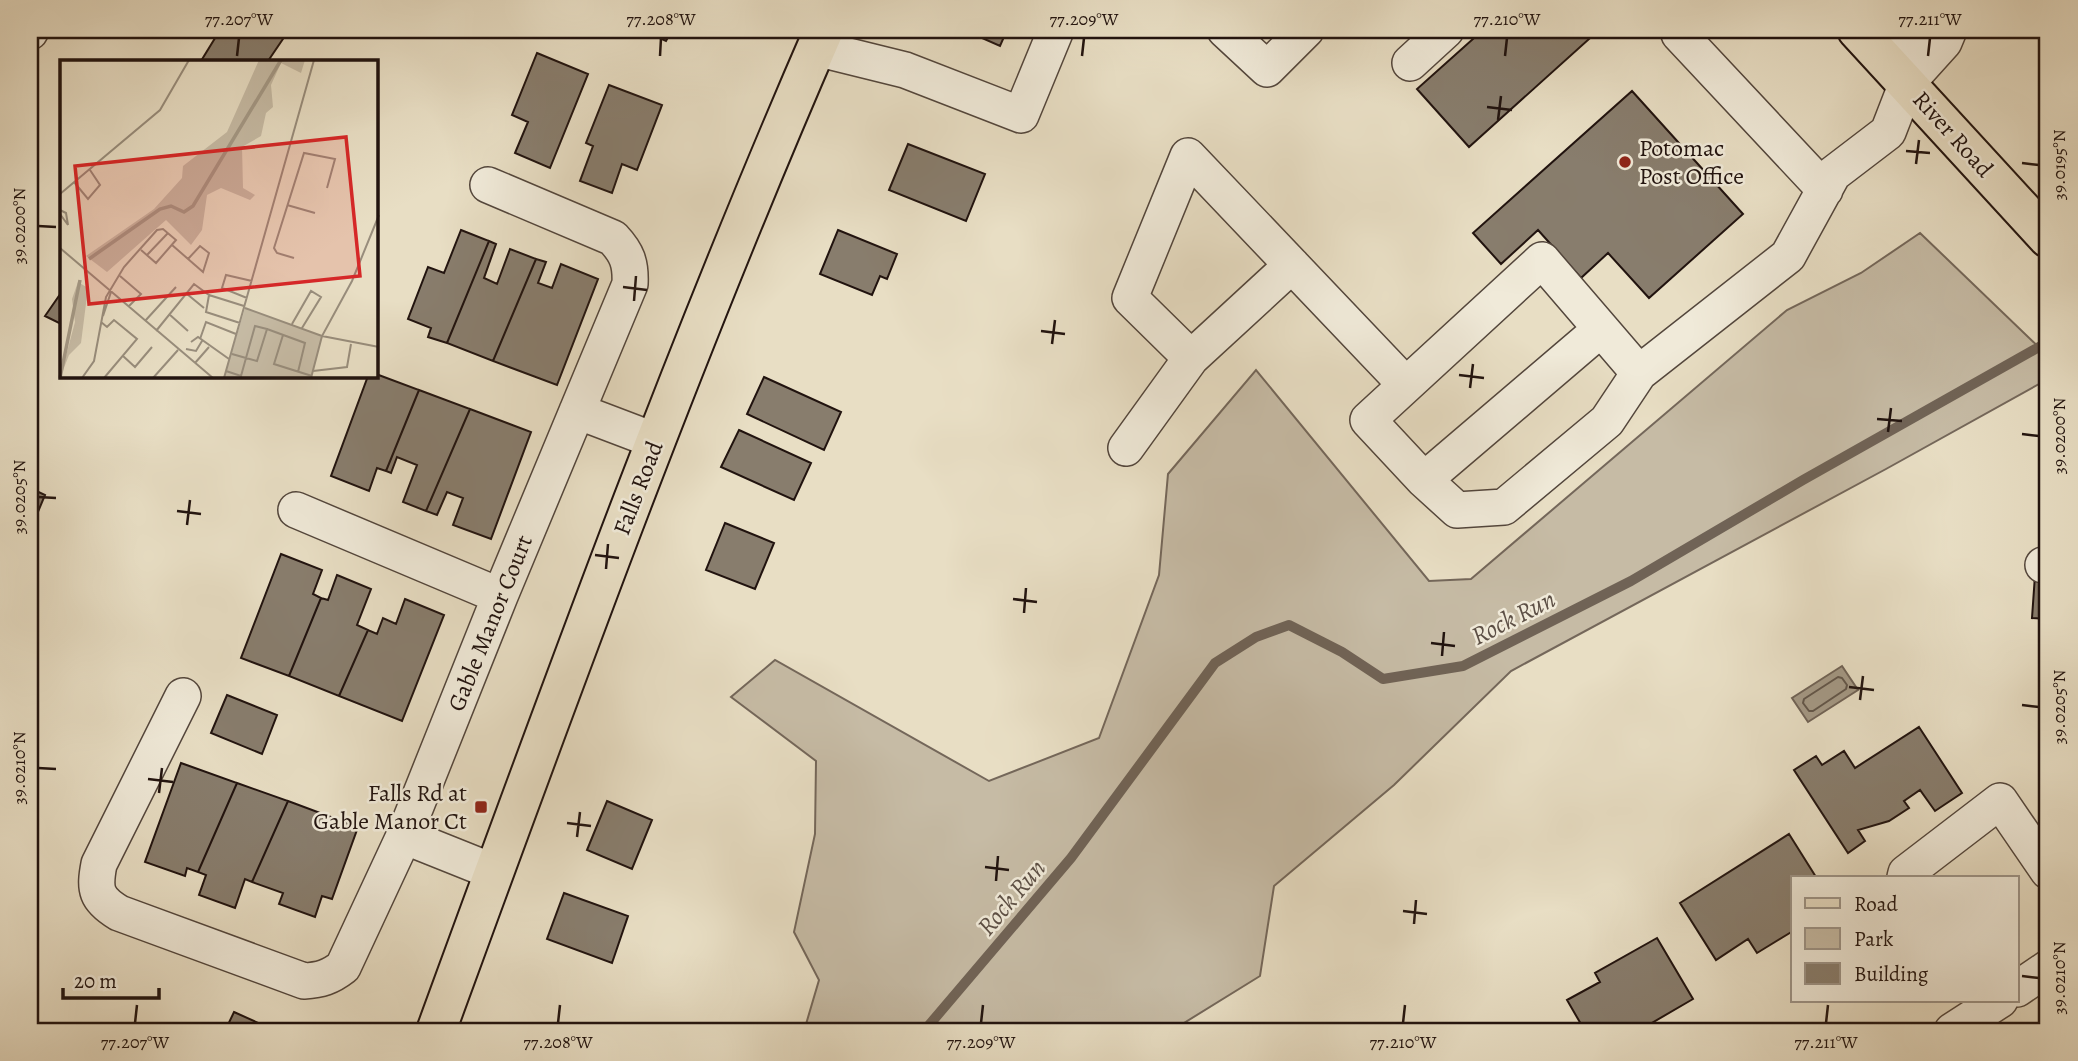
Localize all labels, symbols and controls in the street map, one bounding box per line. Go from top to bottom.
text: 77.207°W [205,7,273,31]
text: 77.208°W [626,7,696,31]
text: 77.209°W [1049,7,1119,31]
text: 77.210°W [1473,7,1541,31]
text: 77.211°W [1898,7,1962,31]
inset map [60,60,378,378]
street label: River Road [1906,84,2000,184]
text: 39.0195°N [2047,129,2071,201]
place label: Potomac Post Office [1639,132,1744,192]
marker: Potomac Post Office [1617,154,1633,170]
text: 39.0200°N [7,188,31,264]
text: 39.0200°N [2047,398,2071,474]
street label: Falls Road [605,436,671,540]
text: 39.0205°N [7,459,31,535]
street label: Gable Manor Court [440,530,540,716]
water label: Rock Run [1465,581,1561,653]
text: 39.0205°N [2047,669,2071,745]
text: 39.0210°N [7,731,31,805]
place label: Falls Rd at Gable Manor Ct [313,777,467,837]
marker: Falls Rd at Gable Manor Ct [473,799,489,815]
water label: Rock Run [969,852,1054,943]
legend [1791,876,2018,1002]
text: Road [1854,890,1898,918]
text: Park [1854,925,1894,953]
text: 39.0210°N [2047,941,2071,1015]
scale bar [63,956,159,1000]
text: Building [1854,960,1929,988]
text: 20 m [74,967,117,995]
text: 77.207°W [101,1030,169,1054]
text: 77.208°W [523,1030,593,1054]
text: 77.209°W [946,1030,1016,1054]
text: 77.210°W [1369,1030,1437,1054]
text: 77.211°W [1794,1030,1858,1054]

